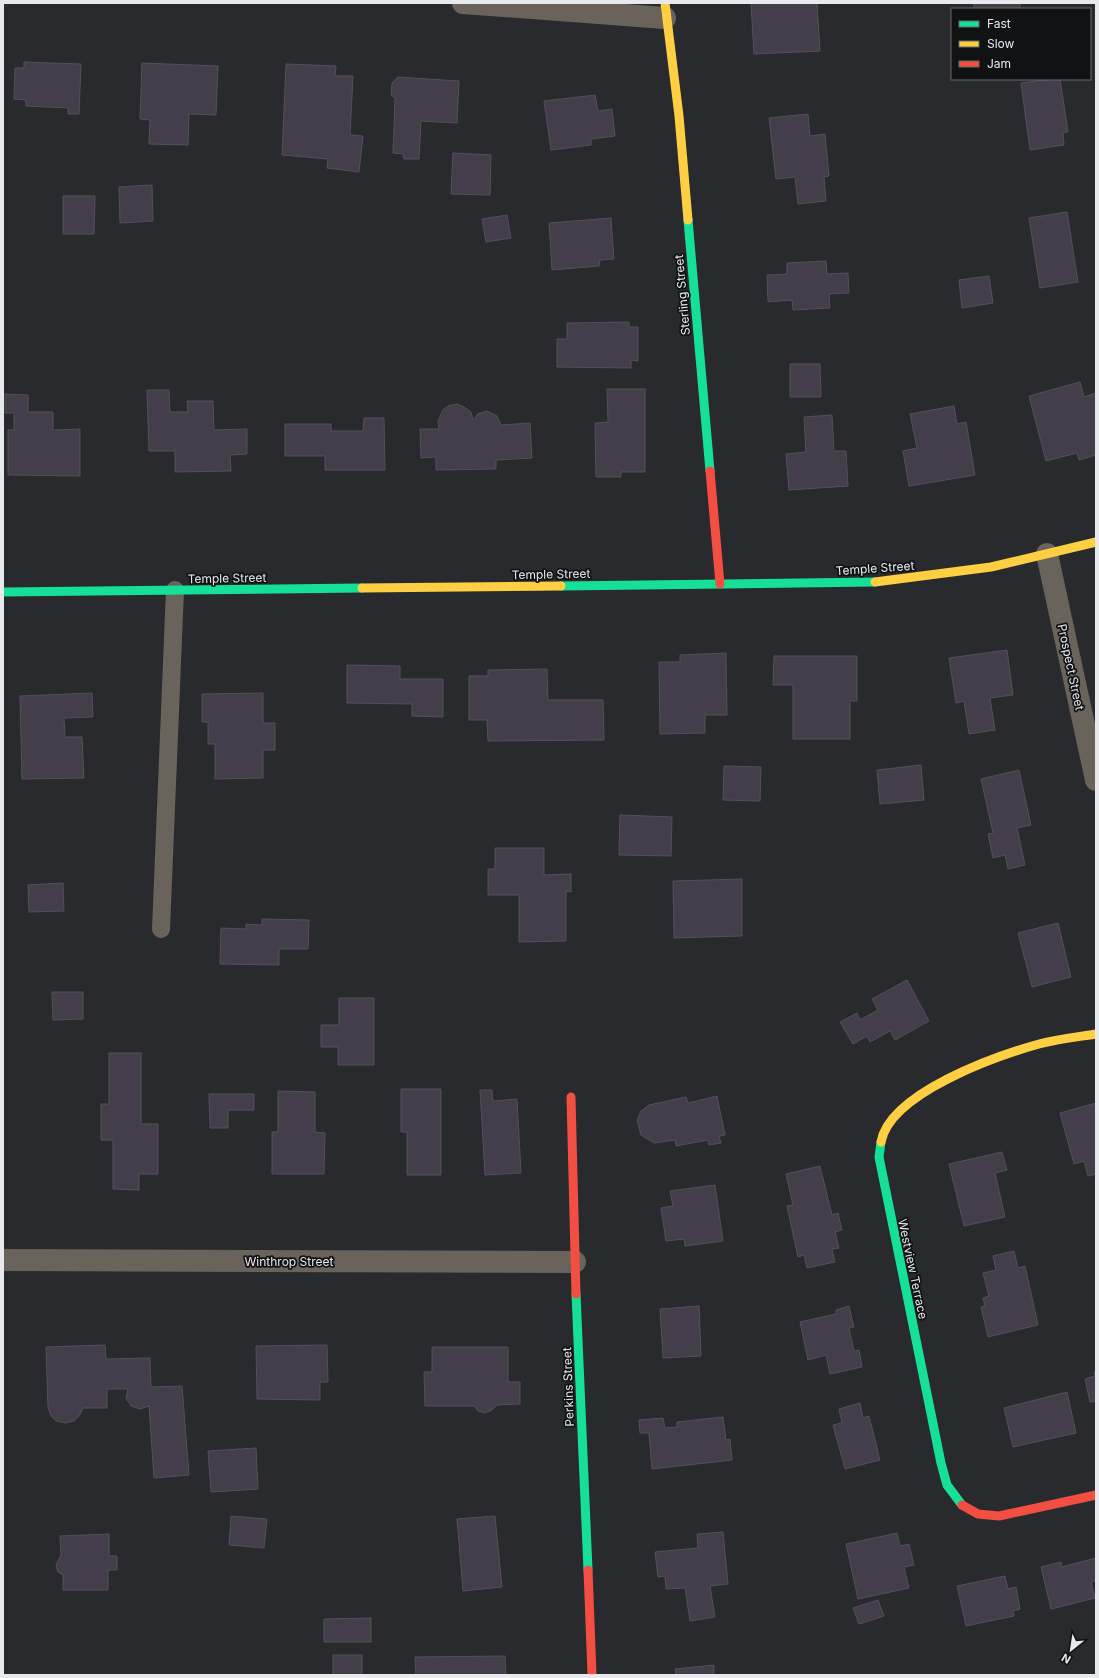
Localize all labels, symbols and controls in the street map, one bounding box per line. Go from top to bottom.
legend [951,8,1091,80]
text: Fast [987,16,1011,31]
text: Slow [987,36,1015,51]
text: Jam [987,56,1011,71]
street label: Sterling Street [671,254,693,336]
street label: Temple Street [835,558,915,578]
street label: Temple Street [511,566,591,582]
street label: Temple Street [187,570,267,586]
street label: Prospect Street [1055,622,1087,712]
street label: Westview Terrace [895,1218,931,1320]
street label: Winthrop Street [245,1254,334,1269]
street label: Perkins Street [559,1347,577,1427]
north arrow [1051,1630,1091,1670]
text: N [1059,1651,1073,1667]

